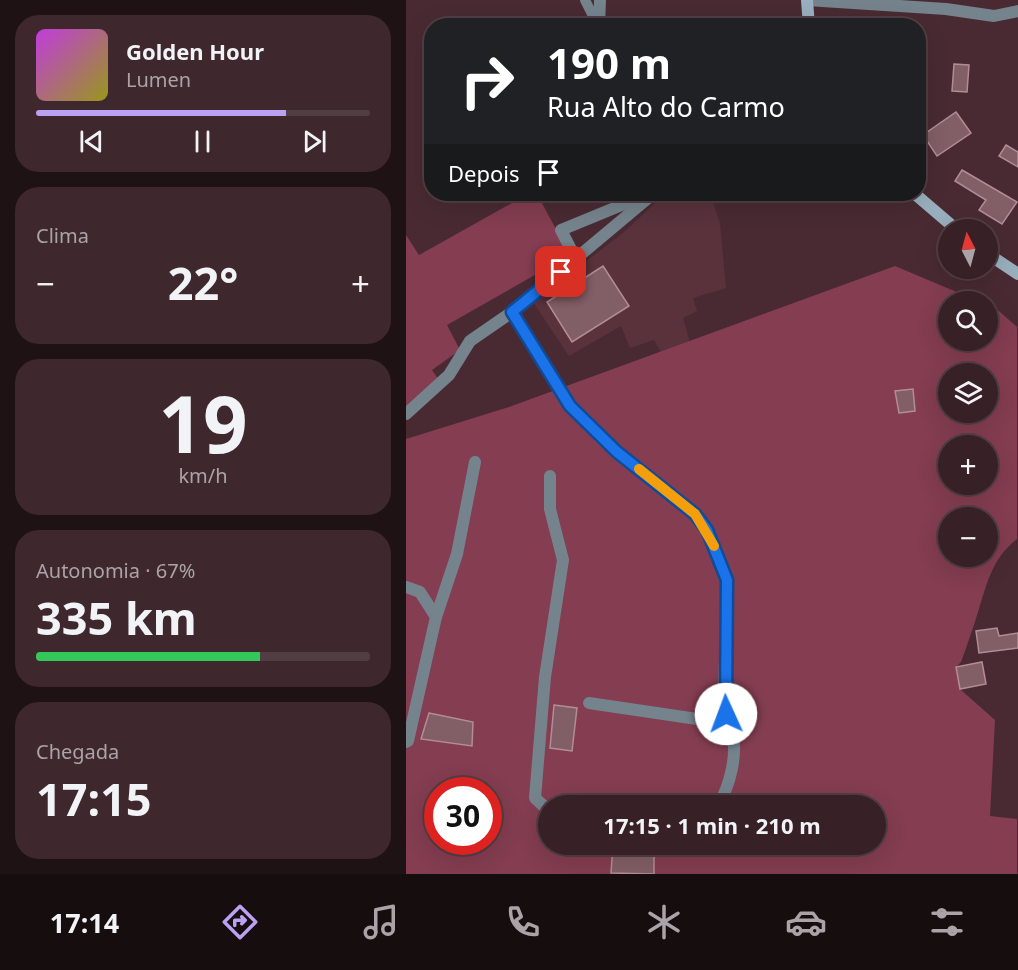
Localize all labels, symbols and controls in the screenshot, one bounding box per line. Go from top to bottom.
text: 190 m [547,34,671,91]
text: Golden Hour [126,36,264,66]
icon: right [448,42,526,120]
text: Lumen [126,66,191,93]
text: Rua Alto do Carmo [547,88,785,125]
icon: previous [75,125,108,158]
icon: pause [186,125,219,158]
icon: next [298,125,331,158]
icon: arrive [532,156,565,189]
text: Depois [448,158,520,188]
north arrow [938,219,998,279]
map controls [938,219,998,567]
text: Clima [36,222,89,249]
pin [535,246,586,297]
text: 22° [168,252,238,313]
icon: arrive [544,255,577,288]
text: − [36,261,55,306]
text: + [351,261,370,306]
button: search [938,291,998,351]
button: layers [938,363,998,423]
text: 19 [158,370,248,476]
button: + [938,435,998,495]
text: km/h [178,462,228,489]
button: − [938,507,998,567]
text: Autonomia · 67% [36,557,195,584]
text: 335 km [36,587,197,648]
position arrow [694,682,758,746]
text: Chegada [36,738,119,765]
text: 17:15 [36,768,152,829]
speed limit sign: 30 [424,777,502,855]
text: 17:15 · 1 min · 210 m [603,810,821,840]
icon: directions [219,901,261,943]
icon: music [360,901,402,943]
icon: phone [502,901,544,943]
icon: climate [643,901,685,943]
icon: car [785,901,827,943]
icon: filters [926,901,968,943]
text: 17:14 [50,904,119,941]

